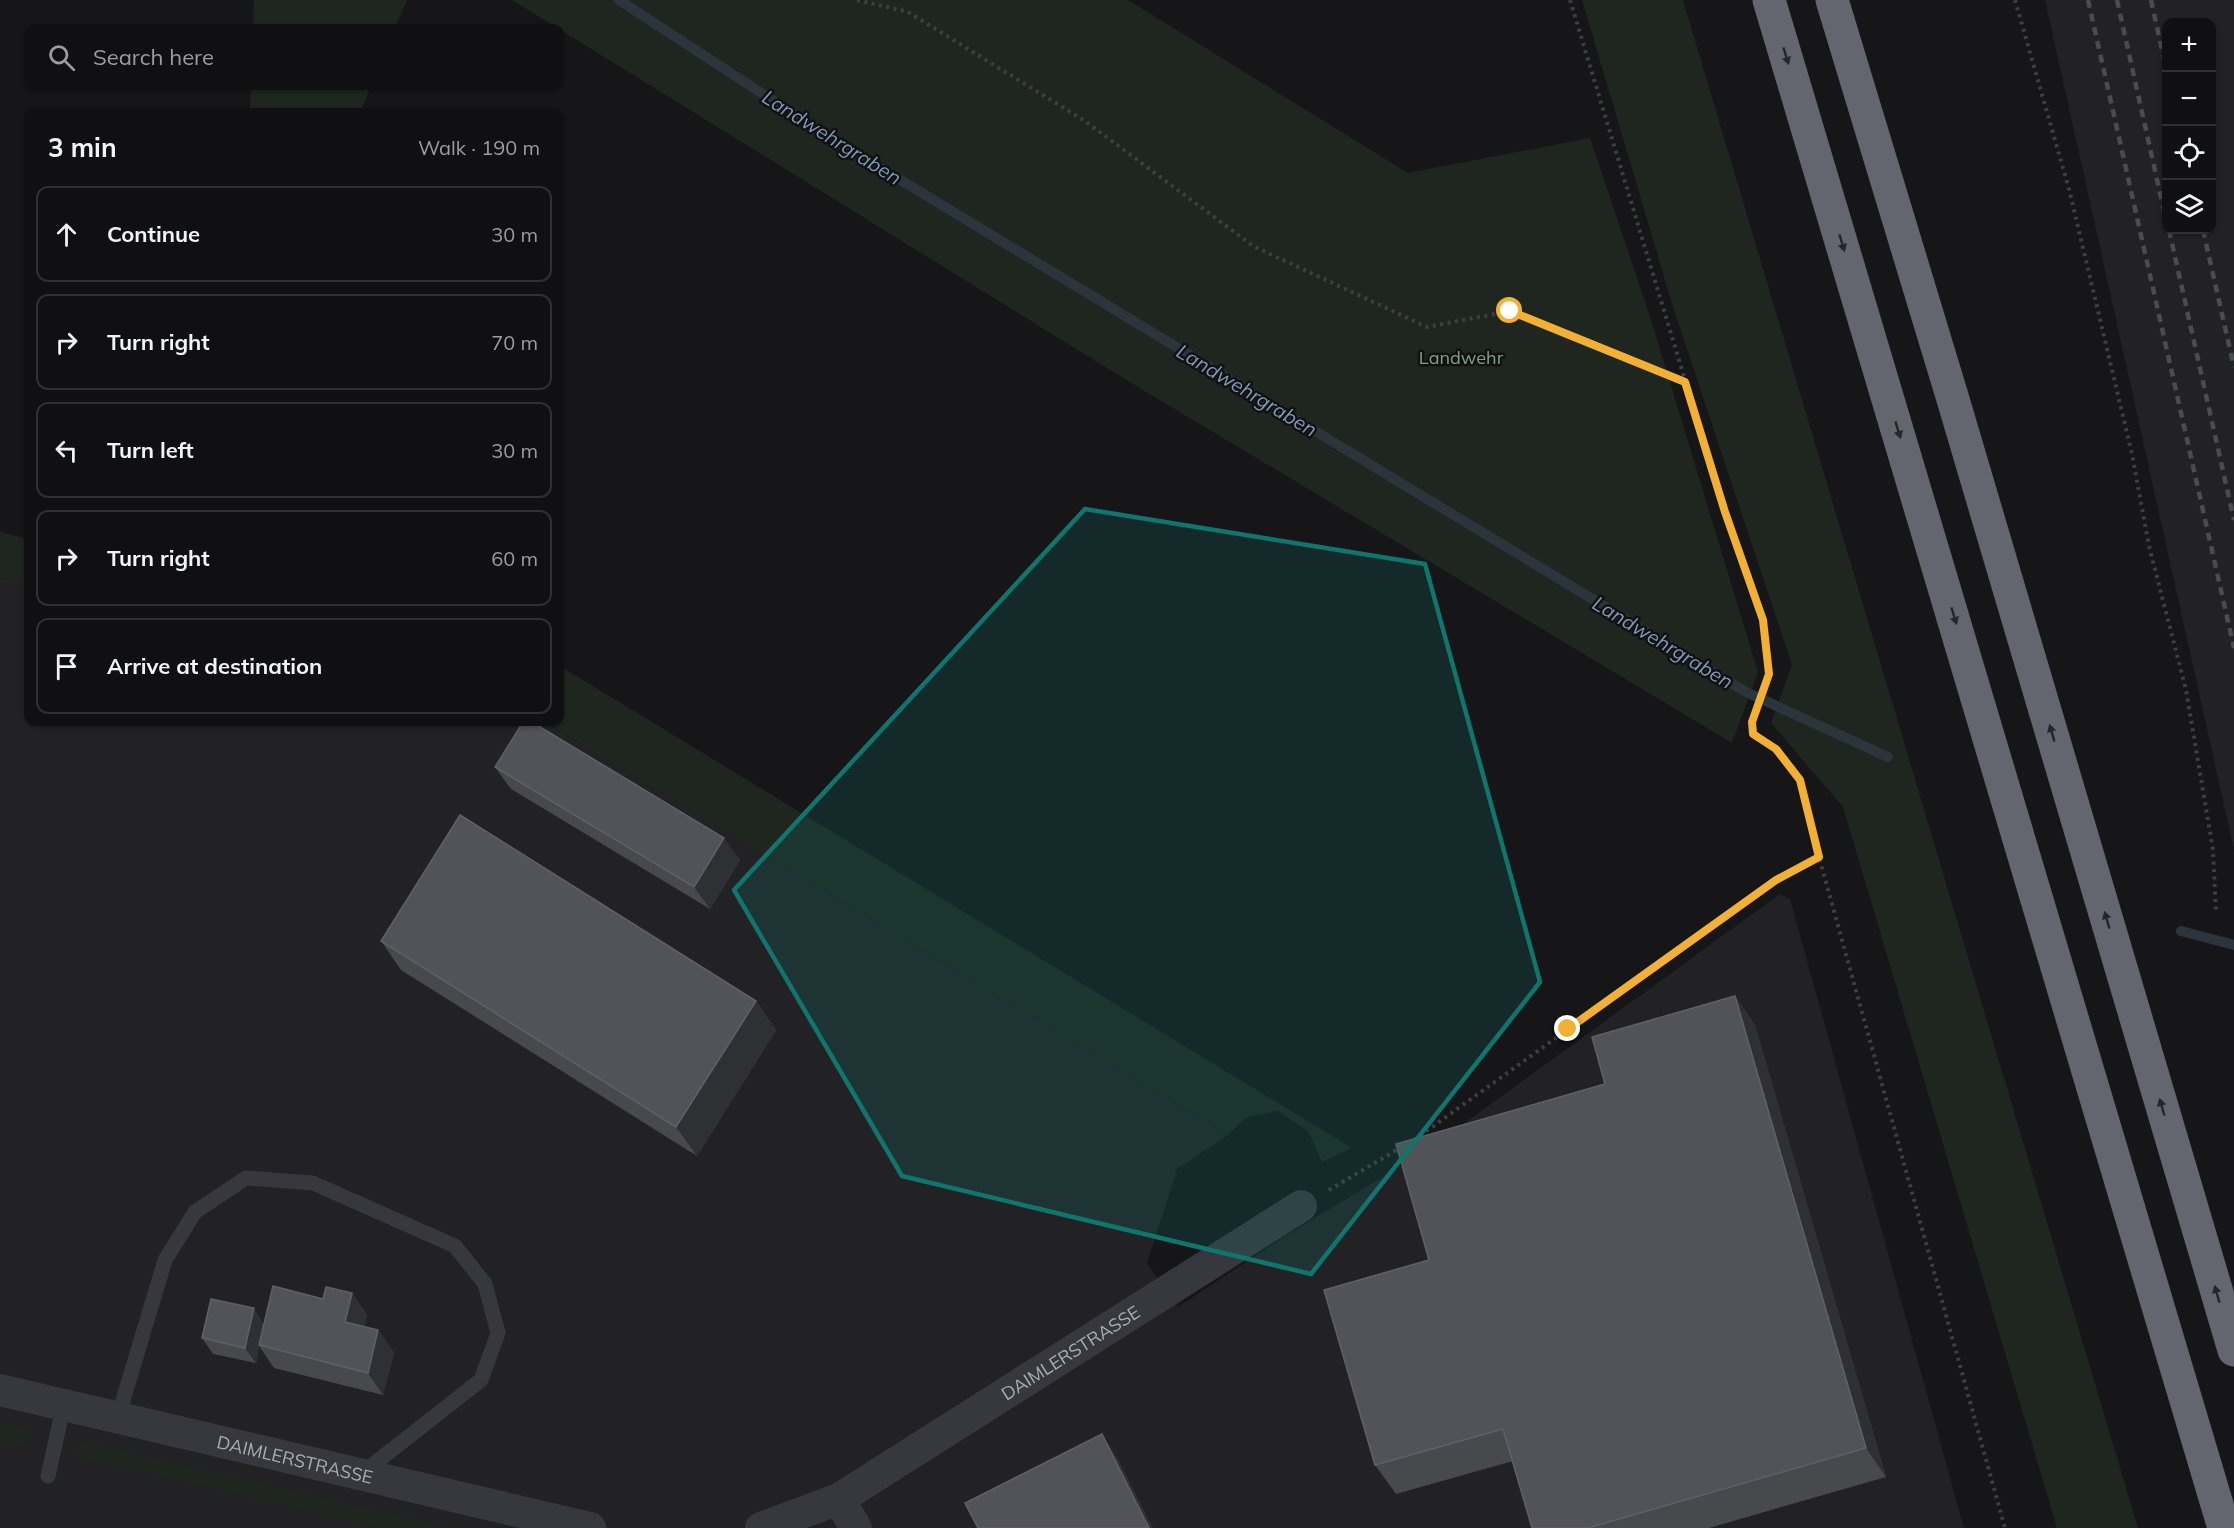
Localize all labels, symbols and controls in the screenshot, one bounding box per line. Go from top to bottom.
map controls [2162,18,2216,234]
button: + [2162,18,2216,72]
search box [24,24,564,90]
icon: search [45,41,78,74]
text: Search here [93,43,214,71]
one-way arrow [1782,47,1791,65]
button: − [2162,72,2216,126]
water label: Landwehrgraben [758,84,906,190]
button: locate [2162,126,2216,180]
text: 3 min [48,131,117,164]
text: Walk · 190 m [418,135,540,160]
button: layers [2162,180,2216,234]
icon: ahead [50,218,83,251]
text: Continue [107,220,200,248]
text: 30 m [491,222,538,247]
one-way arrow [1838,234,1847,252]
route start [1496,297,1522,323]
icon: right [50,326,83,359]
text: Turn right [107,328,210,356]
text: 70 m [491,330,538,355]
water label: Landwehrgraben [1172,338,1322,442]
park label: Landwehr [1419,346,1504,369]
one-way arrow [1894,420,1904,439]
icon: left [50,434,83,467]
text: Turn left [107,436,194,464]
text: 30 m [491,438,538,463]
icon: right [50,542,83,575]
text: Turn right [107,544,210,572]
text: 60 m [491,546,538,571]
water label: Landwehrgraben [1588,590,1738,694]
one-way arrow [1950,608,1959,626]
icon: arrive [50,650,83,683]
text: Arrive at destination [107,652,322,680]
one-way arrow [2047,724,2056,742]
one-way arrow [2102,911,2111,929]
route end [1554,1015,1580,1041]
one-way arrow [2157,1098,2166,1116]
one-way arrow [2212,1285,2221,1303]
street label: DAIMLERSTRASSE [997,1300,1144,1405]
street label: DAIMLERSTRASSE [215,1430,375,1488]

